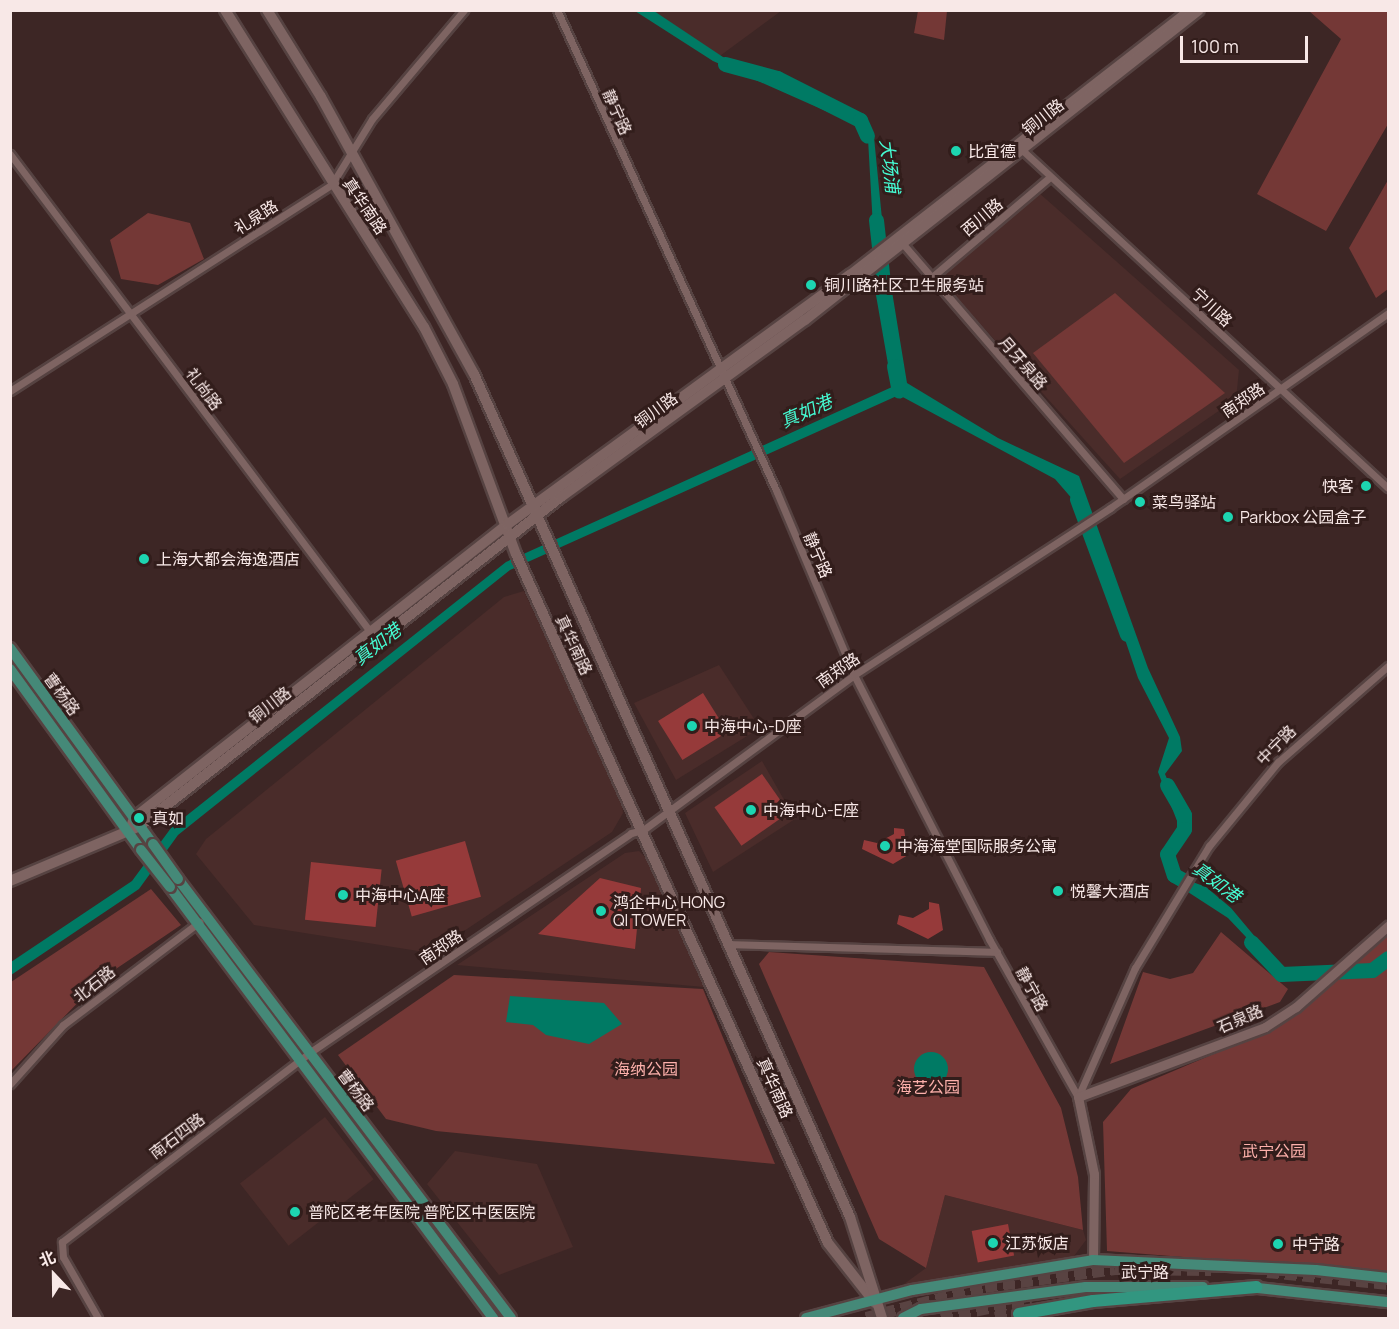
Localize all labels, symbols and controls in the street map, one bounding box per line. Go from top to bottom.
scale bar [1183,24,1310,62]
text: 100 m [1191,34,1239,58]
street label: 静宁路 [598,86,636,138]
street label: 铜川路 [1018,95,1068,139]
water label: 大场浦 [876,138,904,194]
place label: 比宜德 [968,141,1016,161]
marker: 比宜德 [949,144,963,158]
street label: 真华南路 [339,174,391,238]
street label: 西川路 [957,194,1007,240]
street label: 礼泉路 [231,196,281,238]
place label: 铜川路社区卫生服务站 [824,275,984,295]
marker: 铜川路社区卫生服务站 [802,276,820,294]
street label: 宁川路 [1188,284,1236,330]
street label: 月牙泉路 [995,333,1051,393]
street label: 礼尚路 [182,364,226,414]
street label: 南郑路 [1218,379,1268,421]
street label: 铜川路 [631,388,681,432]
water label: 真如港 [777,390,835,432]
place label: 快客 [1322,476,1354,496]
marker: 快客 [1359,479,1373,493]
place label: 菜鸟驿站 [1152,492,1216,512]
marker: 菜鸟驿站 [1133,495,1147,509]
place label: Parkbox 公园盒子 [1240,507,1366,527]
marker: Parkbox 公园盒子 [1221,510,1235,524]
street label: 静宁路 [800,529,836,581]
place label: 上海大都会海逸酒店 [156,549,300,569]
marker: 上海大都会海逸酒店 [137,552,151,566]
street label: 真华南路 [552,612,596,678]
water label: 真如港 [349,619,405,669]
street label: 南郑路 [813,648,863,692]
street label: 曹杨路 [40,669,84,719]
street label: 铜川路 [245,683,295,727]
place label: 中海中心-D座 [704,716,801,736]
marker: 中海中心-D座 [685,719,699,733]
street label: 中宁路 [1252,721,1300,769]
place label: 中海中心-E座 [763,800,859,820]
marker: 中海中心-E座 [744,803,758,817]
place label: 真如 [152,808,184,828]
marker: 真如 [130,809,148,827]
place label: 中海海堂国际服务公寓 [897,836,1057,856]
marker: 中海海堂国际服务公寓 [878,839,892,853]
water label: 真如港 [1189,857,1245,907]
place label: 悦馨大酒店 [1070,881,1150,901]
marker: 悦馨大酒店 [1051,884,1065,898]
place label: 中海中心A座 [355,885,445,905]
marker: 中海中心A座 [336,888,350,902]
place label: 鸿企中心 HONG QI TOWER [613,892,725,930]
marker: 鸿企中心 HONG QI TOWER [594,904,608,918]
street label: 南郑路 [416,926,466,968]
street label: 北石路 [69,962,119,1006]
street label: 静宁路 [1012,963,1052,1015]
street label: 石泉路 [1214,1001,1266,1037]
street label: 真华南路 [753,1055,797,1121]
park label: 海纳公园 [614,1059,678,1079]
street label: 曹杨路 [334,1065,378,1115]
park label: 海艺公园 [896,1077,960,1097]
street label: 南石四路 [146,1109,208,1163]
park label: 武宁公园 [1242,1141,1306,1161]
place label: 普陀区老年医院 普陀区中医医院 [308,1202,535,1222]
marker: 普陀区老年医院 普陀区中医医院 [286,1203,304,1221]
place label: 江苏饭店 [1005,1233,1069,1253]
place label: 中宁路 [1292,1234,1340,1254]
marker: 中宁路 [1269,1235,1287,1253]
marker: 江苏饭店 [986,1236,1000,1250]
north arrow [24,1245,84,1305]
text: 北 [36,1245,59,1272]
street label: 武宁路 [1121,1262,1169,1282]

